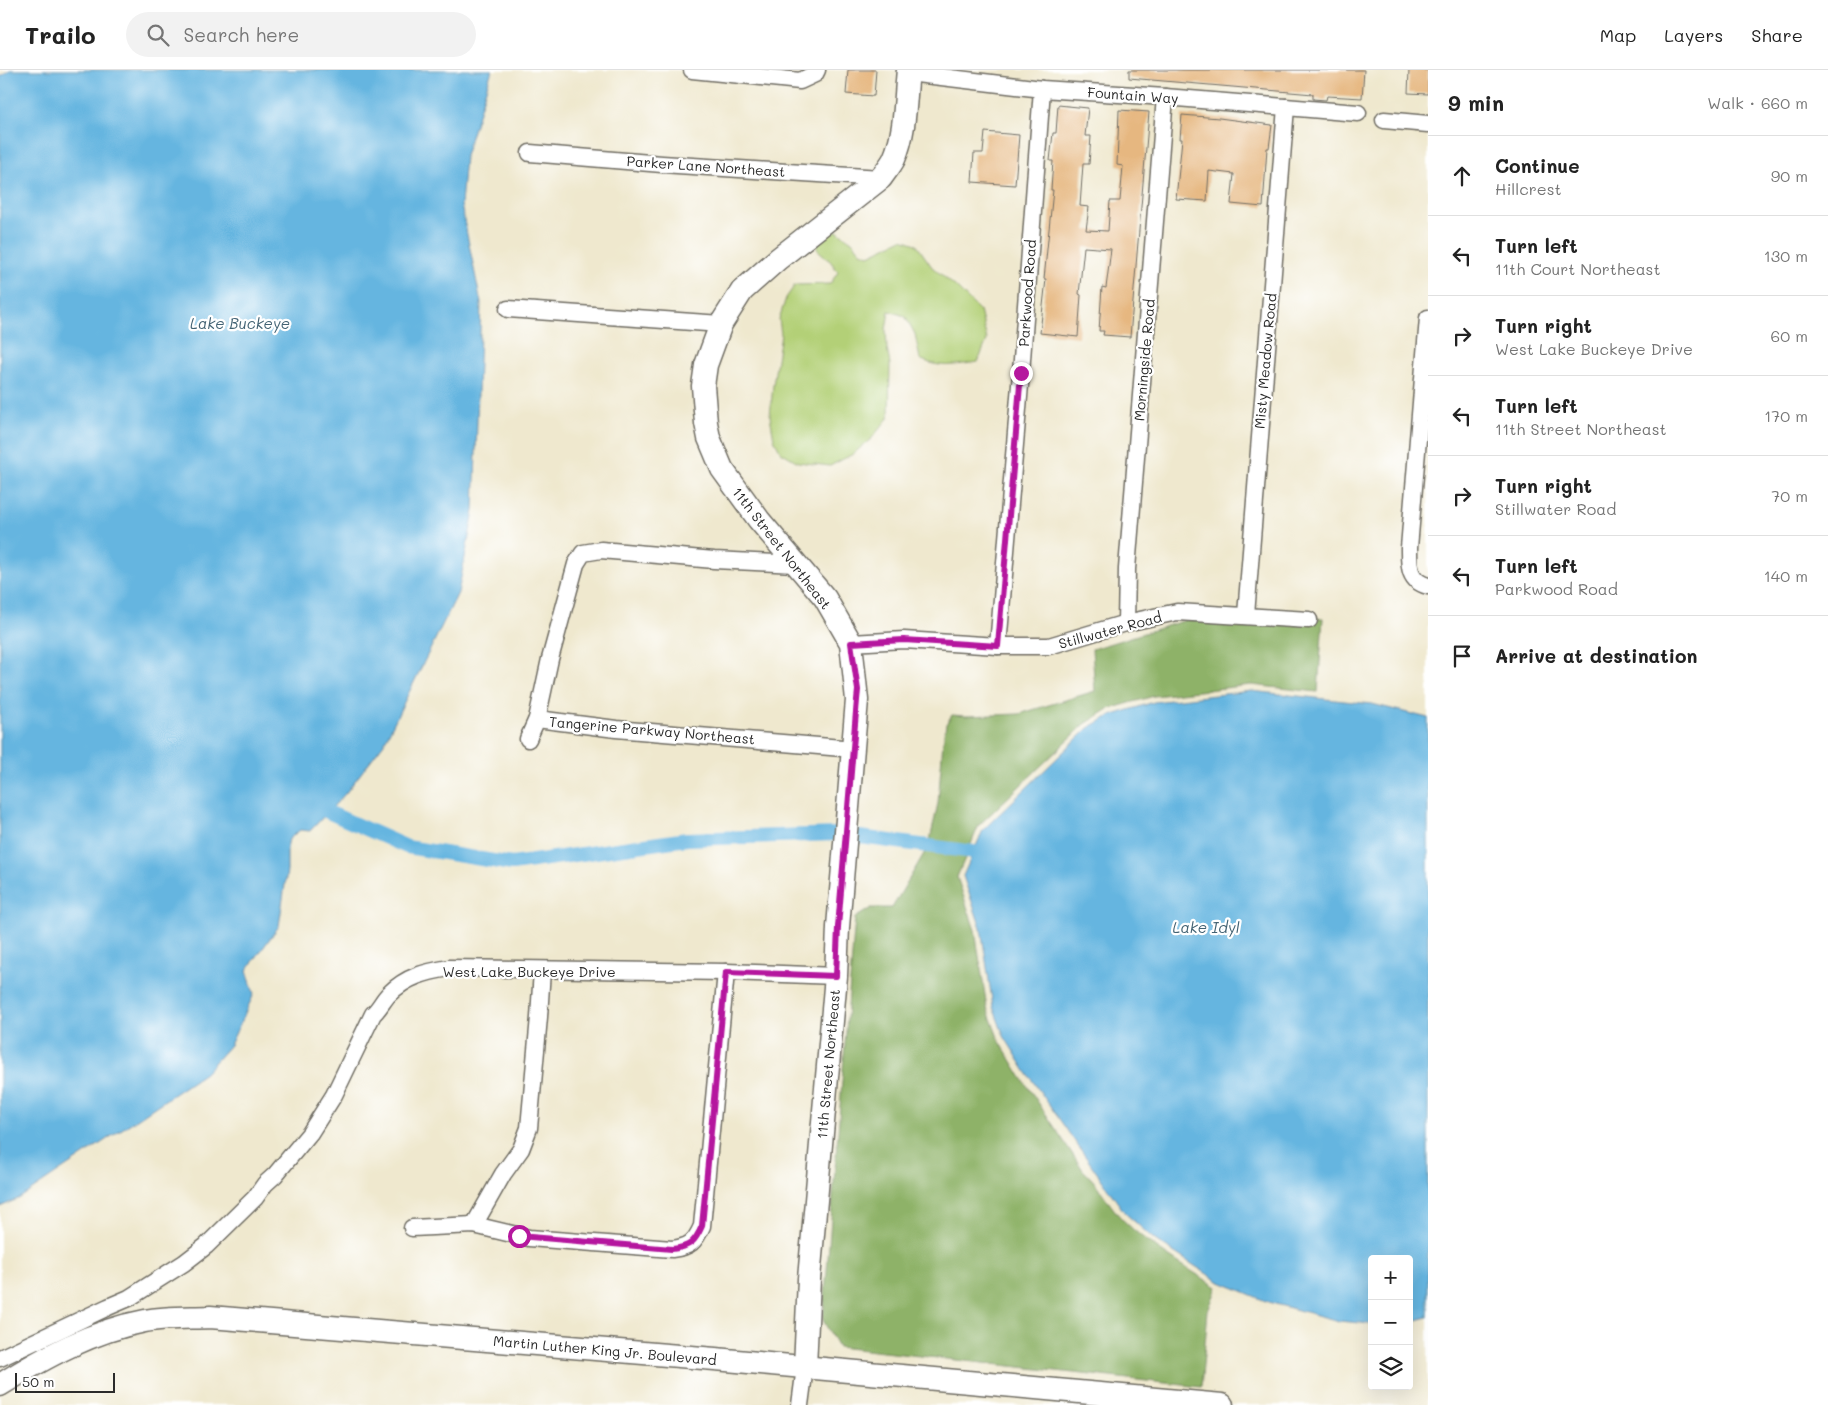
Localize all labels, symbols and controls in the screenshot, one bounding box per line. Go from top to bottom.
search box [126,12,476,57]
text: Trailo [25,19,96,50]
icon: search [144,21,172,49]
text: Search here [184,22,299,47]
text: Map [1600,23,1636,47]
text: Layers [1664,23,1723,47]
text: Share [1751,23,1803,47]
street label: Fountain Way [1087,82,1179,108]
text: 9 min [1448,89,1504,116]
text: Walk · 660 m [1707,92,1808,113]
street label: Parker Lane Northeast [626,151,786,181]
text: Continue [1495,153,1580,178]
icon: ahead [1448,162,1476,190]
text: 90 m [1771,165,1808,186]
text: Hillcrest [1495,178,1562,199]
text: Turn left [1495,233,1578,258]
street label: Parkwood Road [1014,239,1040,347]
icon: left [1448,242,1476,270]
text: 130 m [1764,245,1808,266]
text: 11th Court Northeast [1495,258,1660,279]
street label: Misty Meadow Road [1250,292,1280,430]
street label: Morningside Road [1129,298,1159,422]
water label: Lake Buckeye [190,313,290,333]
text: Turn right [1495,313,1592,338]
icon: right [1448,322,1476,350]
text: 60 m [1771,325,1808,346]
text: West Lake Buckeye Drive [1495,338,1693,359]
route end [1010,362,1033,385]
text: Turn left [1495,393,1578,418]
icon: left [1448,402,1476,430]
text: 170 m [1764,405,1808,426]
text: 11th Street Northeast [1495,418,1667,439]
text: Turn right [1495,473,1592,498]
icon: right [1448,482,1476,510]
street label: 11th Street Northeast [728,483,836,613]
text: 70 m [1771,485,1808,506]
text: Stillwater Road [1495,498,1616,519]
text: Turn left [1495,553,1578,578]
icon: left [1448,562,1476,590]
text: 140 m [1764,565,1808,586]
text: Parkwood Road [1495,578,1618,599]
street label: Stillwater Road [1056,607,1164,653]
icon: arrive [1448,642,1476,670]
text: Arrive at destination [1495,643,1698,668]
street label: Tangerine Parkway Northeast [548,712,756,748]
water label: Lake Idyl [1173,917,1240,937]
street label: West Lake Buckeye Drive [442,962,616,981]
street label: 11th Street Northeast [812,988,844,1140]
route start [508,1225,531,1248]
map controls [1368,1255,1413,1390]
button: + [1368,1255,1413,1300]
button: − [1368,1300,1413,1345]
street label: Martin Luther King Jr. Boulevard [493,1331,718,1369]
button: layers [1368,1345,1413,1390]
scale bar [15,1370,115,1393]
text: 50 m [22,1372,54,1391]

